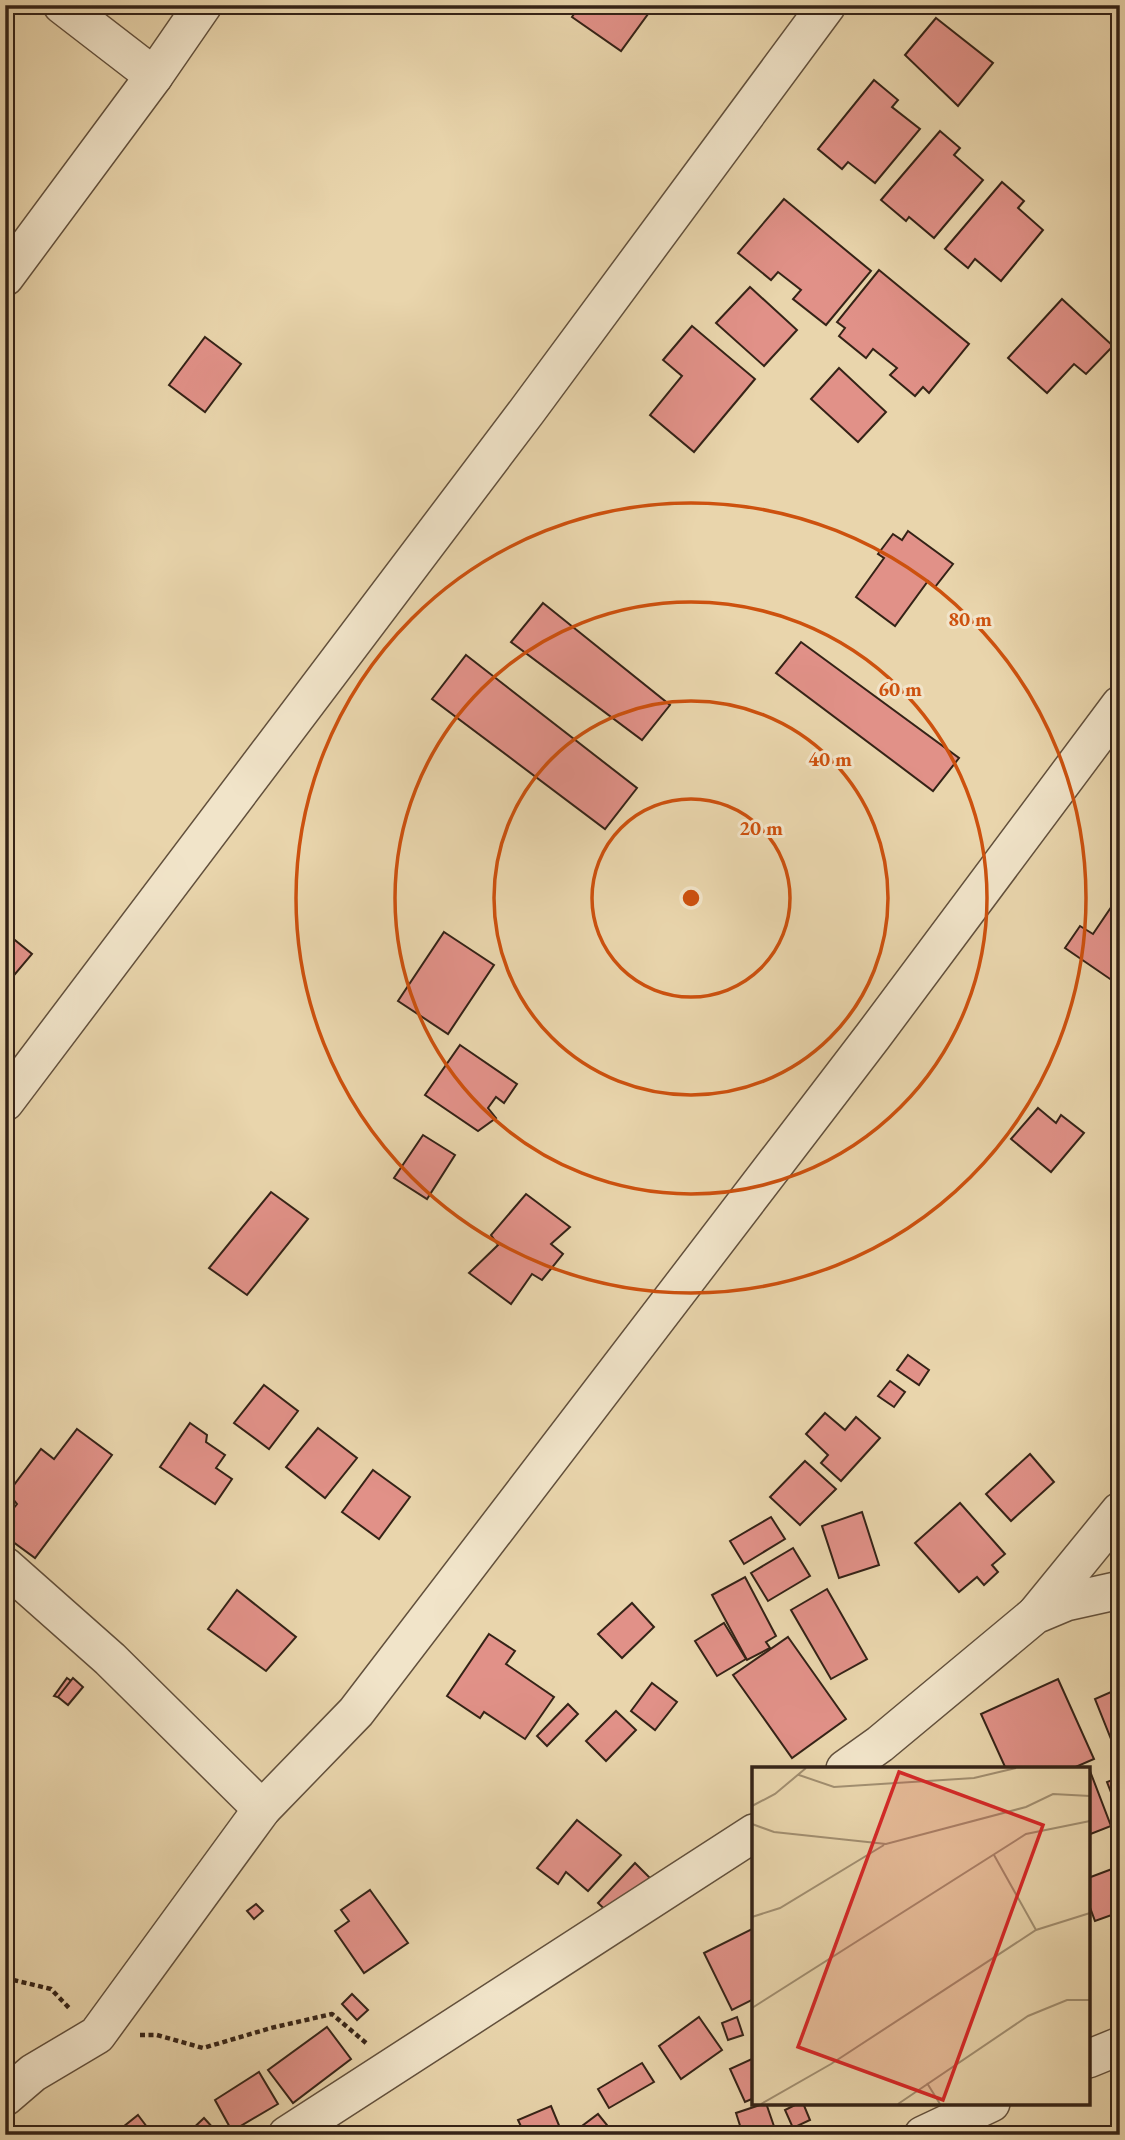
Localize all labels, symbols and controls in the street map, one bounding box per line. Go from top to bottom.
text: 80 m [948,605,992,632]
text: 60 m [878,675,922,702]
text: 40 m [808,745,852,772]
text: 20 m [739,814,783,841]
centre of rings [679,886,703,910]
inset map [752,1767,1090,2105]

